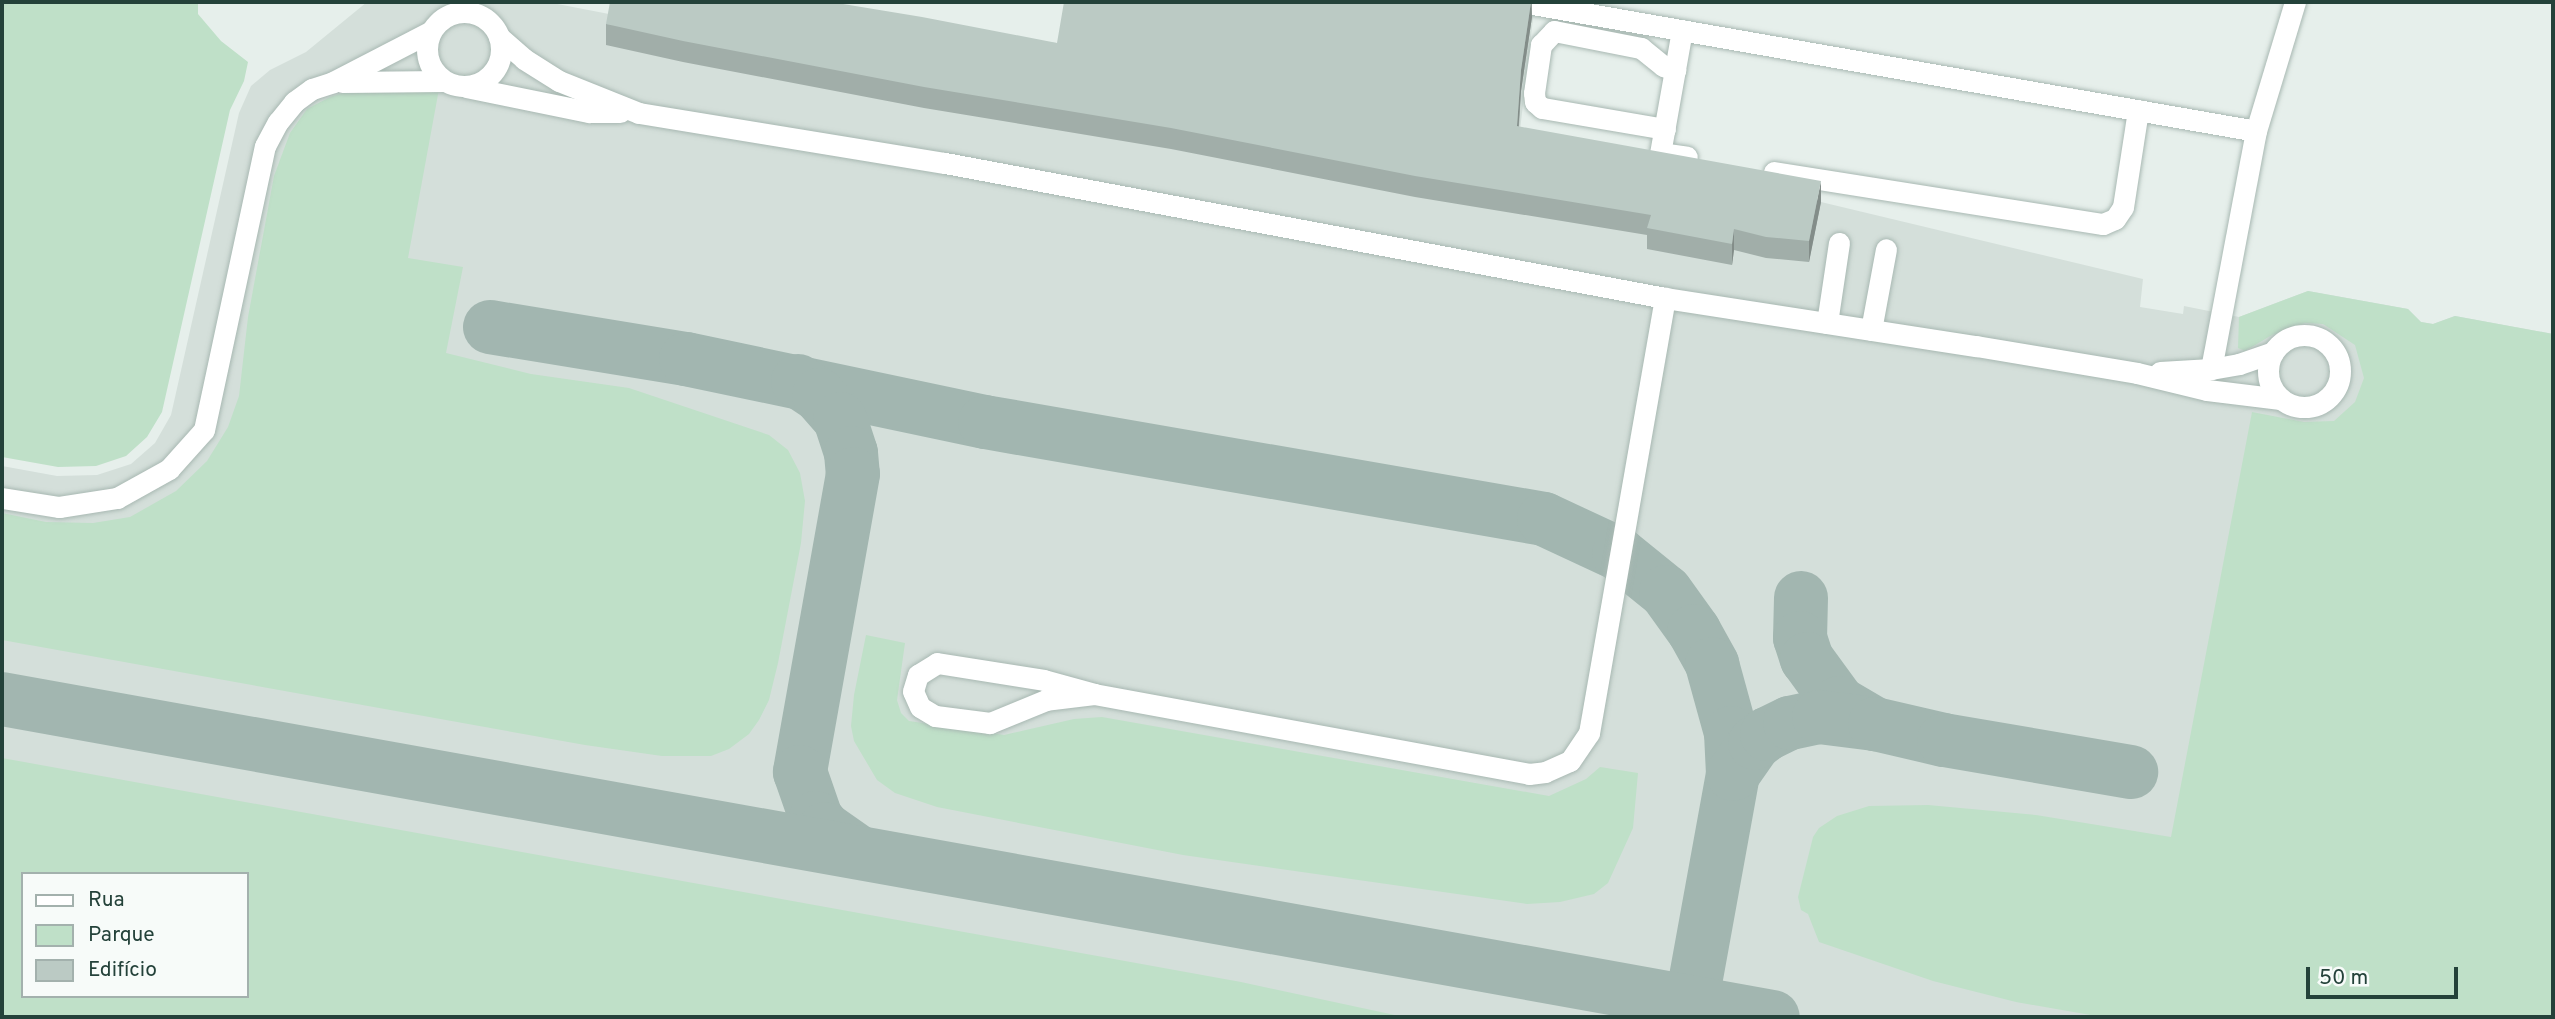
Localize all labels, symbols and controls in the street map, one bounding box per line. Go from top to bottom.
legend [21,872,248,998]
text: Rua [88,887,125,914]
text: Parque [88,922,155,949]
scale bar [2310,953,2462,997]
text: Edifício [88,957,157,984]
text: 50 m [2319,965,2368,992]

